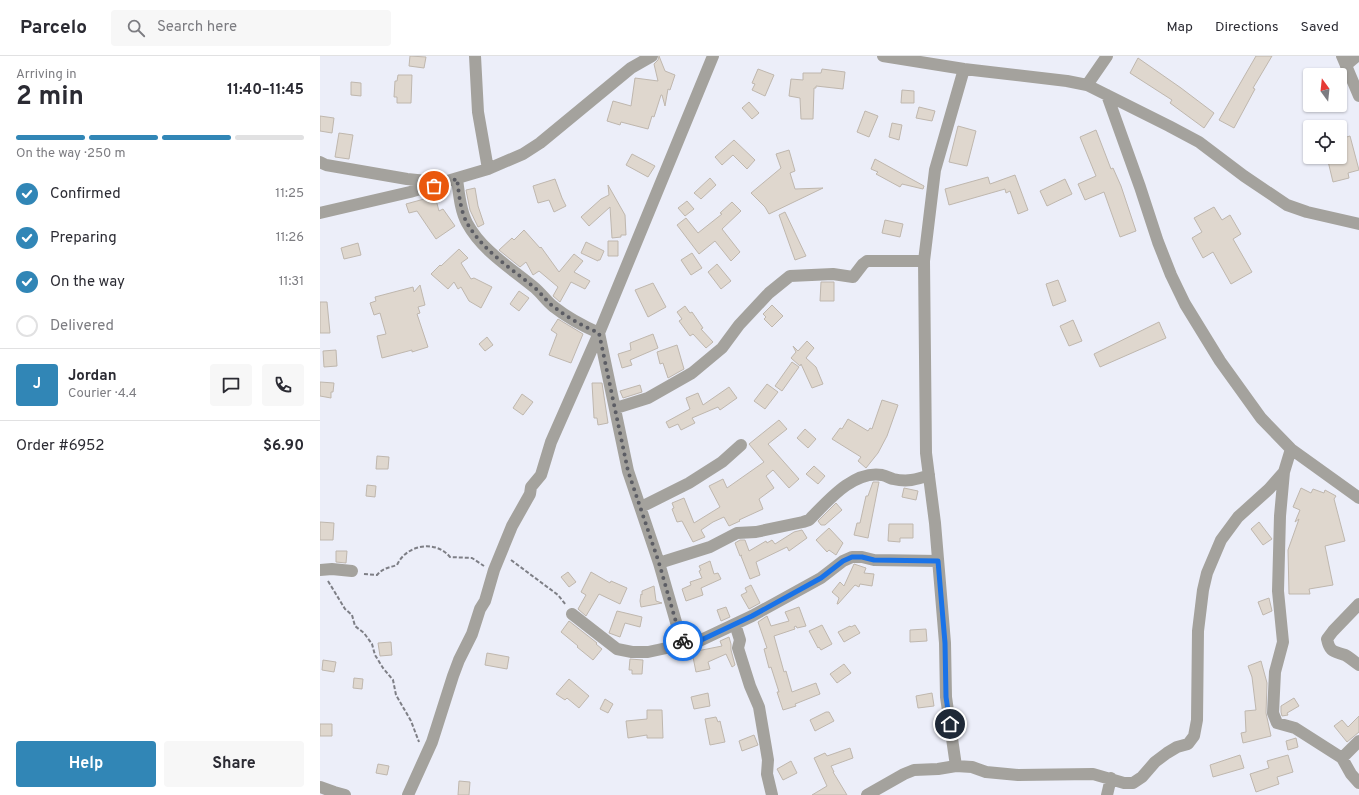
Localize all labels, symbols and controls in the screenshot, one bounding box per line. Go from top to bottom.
search box [111,10,391,46]
text: Parcelo [20,16,87,40]
icon: search [125,17,147,39]
text: Search here [157,18,237,37]
text: Map [1167,19,1193,36]
text: Directions [1215,19,1279,36]
text: Saved [1301,19,1339,36]
text: Arriving in [16,67,77,83]
north arrow [1303,68,1347,112]
map controls [1303,68,1347,164]
text: 2 min [16,81,84,114]
text: 11:40–11:45 [227,81,304,100]
button: locate [1303,120,1347,164]
text: On the way · 250 m [16,146,126,162]
pin [417,169,451,203]
icon: bag [423,175,445,197]
icon: check [16,183,38,205]
text: Confirmed [50,185,121,204]
text: 11:25 [275,186,304,202]
icon: check [16,227,38,249]
text: Preparing [50,229,117,248]
text: 11:26 [276,230,304,246]
icon: check [16,271,38,293]
text: On the way [50,273,125,292]
text: 11:31 [279,274,304,290]
text: Delivered [50,317,114,336]
button: chat [210,364,252,406]
button: phone [262,364,304,406]
text: Jordan [68,367,117,386]
text: J [33,375,41,394]
text: Courier · 4.4 [68,386,137,402]
text: Order #6952 [16,437,105,456]
text: $6.90 [263,437,304,456]
courier [663,621,703,661]
icon: bike [672,630,694,652]
pin [933,707,967,741]
icon: home [939,713,961,735]
button: Help [16,741,156,787]
button: Share [164,741,304,787]

